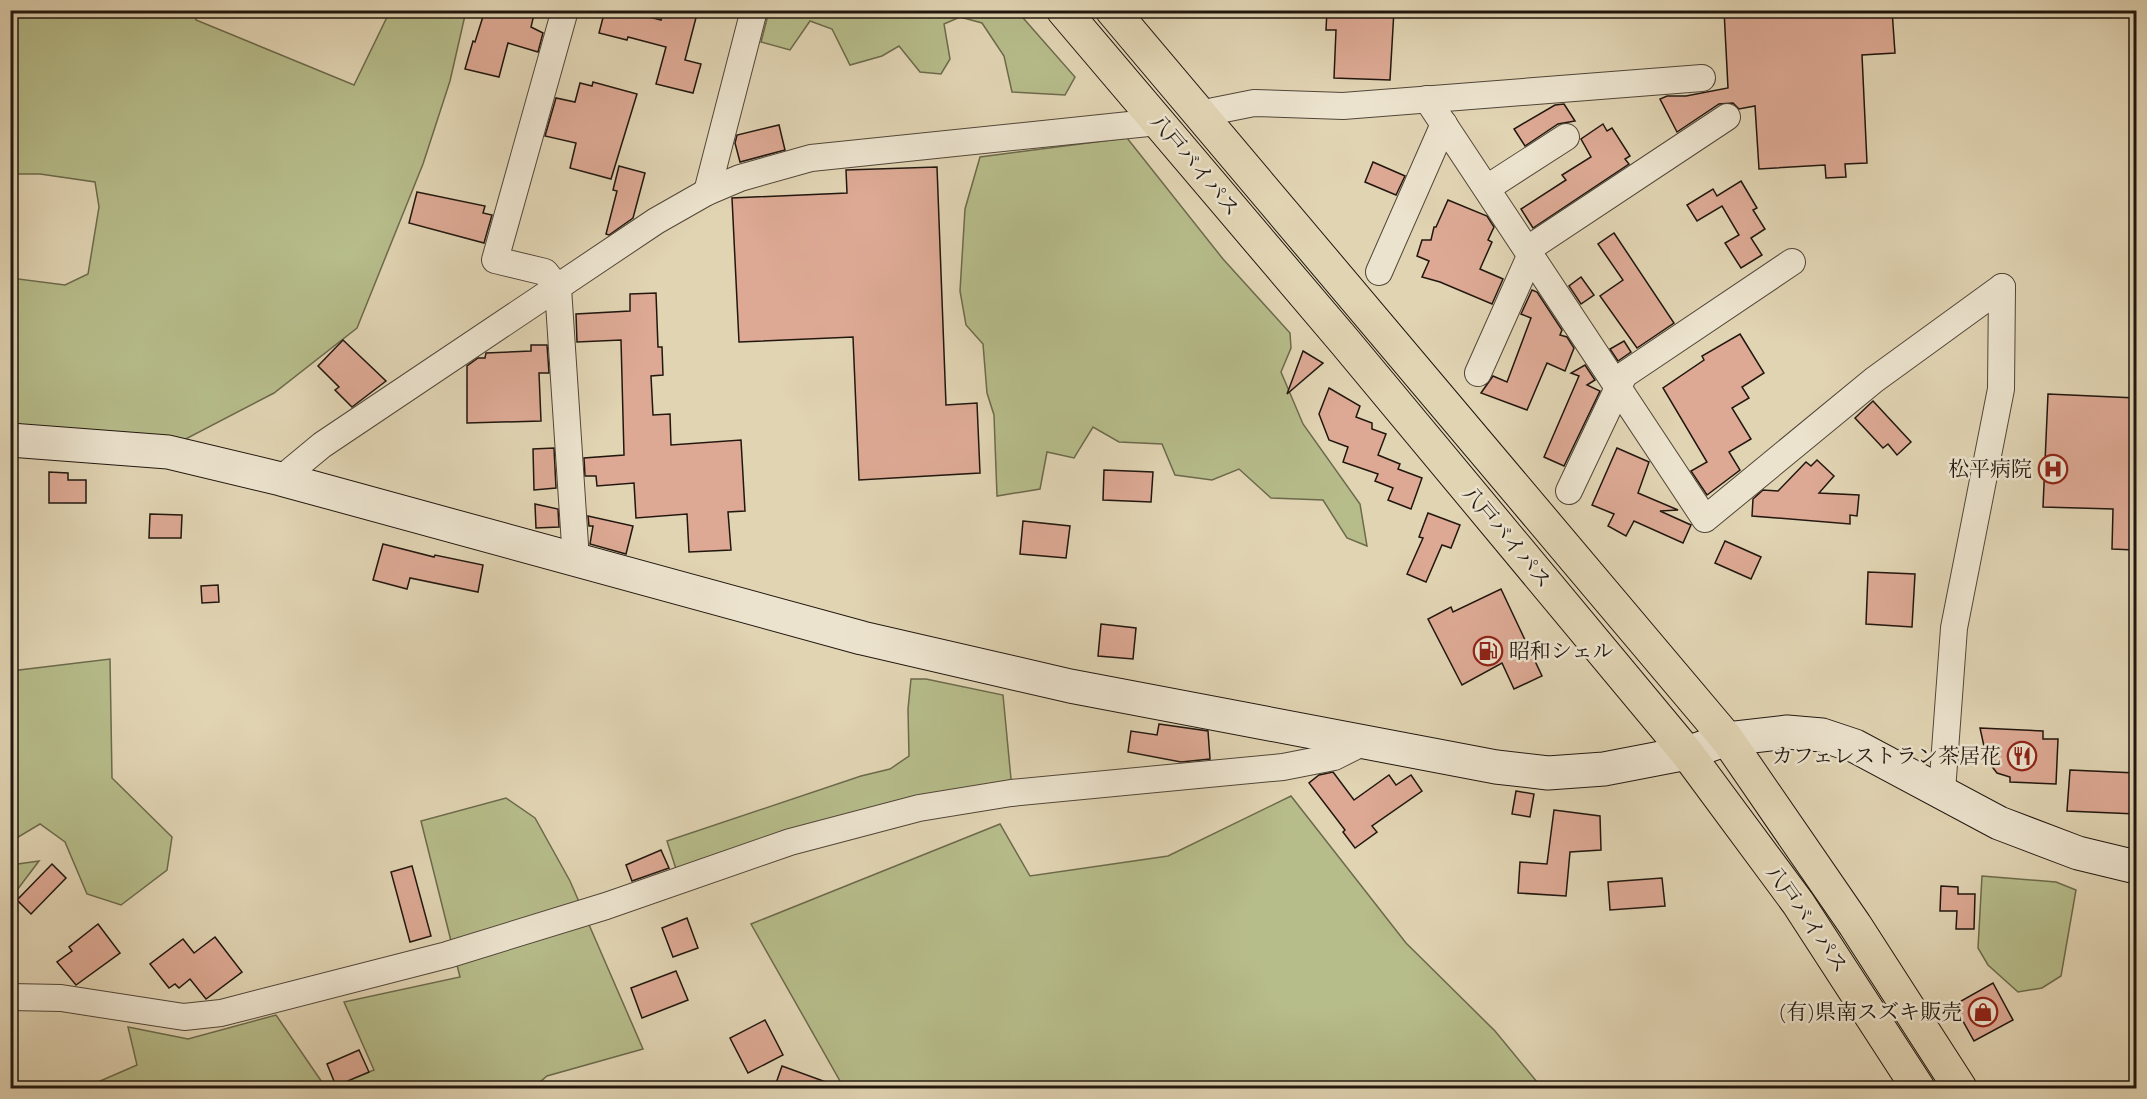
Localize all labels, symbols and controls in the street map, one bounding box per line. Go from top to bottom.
street label: 八戸バイパス [1145,110,1244,221]
hospital icon: 松平病院 [2037,453,2069,485]
place label: 松平病院 [1948,458,2032,481]
street label: 八戸バイパス [1457,482,1556,593]
fuel station icon: 昭和シェル [1472,635,1504,667]
place label: 昭和シェル [1509,640,1614,663]
restaurant icon: カフェレストラン茶居花 [2006,740,2038,772]
place label: カフェレストラン茶居花 [1772,745,2001,768]
street label: 八戸バイパス [1761,861,1852,977]
shop icon: (有)県南スズキ販売 [1967,996,1999,1028]
place label: (有)県南スズキ販売 [1778,1001,1962,1024]

